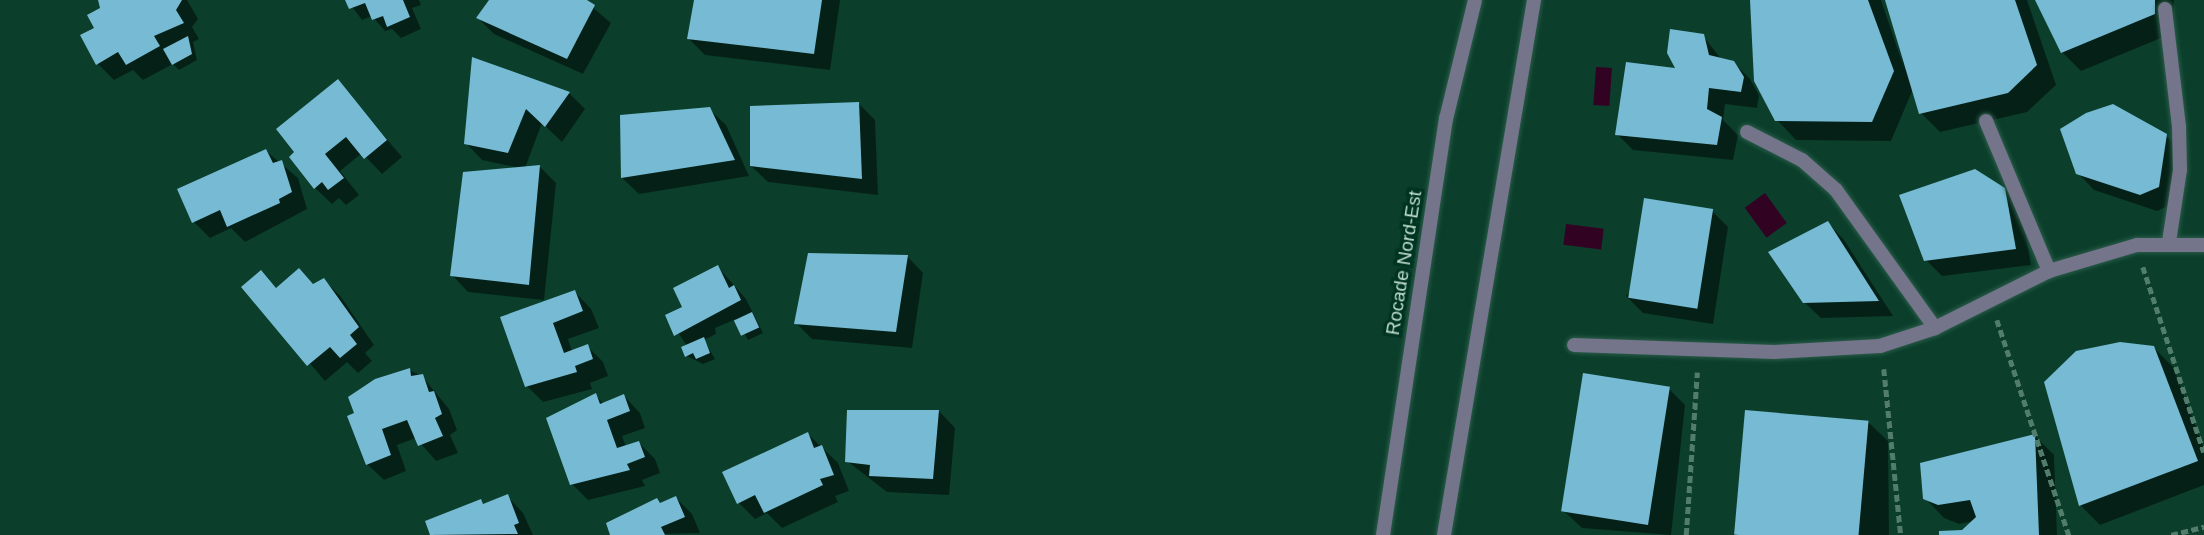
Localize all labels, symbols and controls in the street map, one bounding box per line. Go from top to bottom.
street label: Rocade Nord-Est [1381,189,1427,337]

